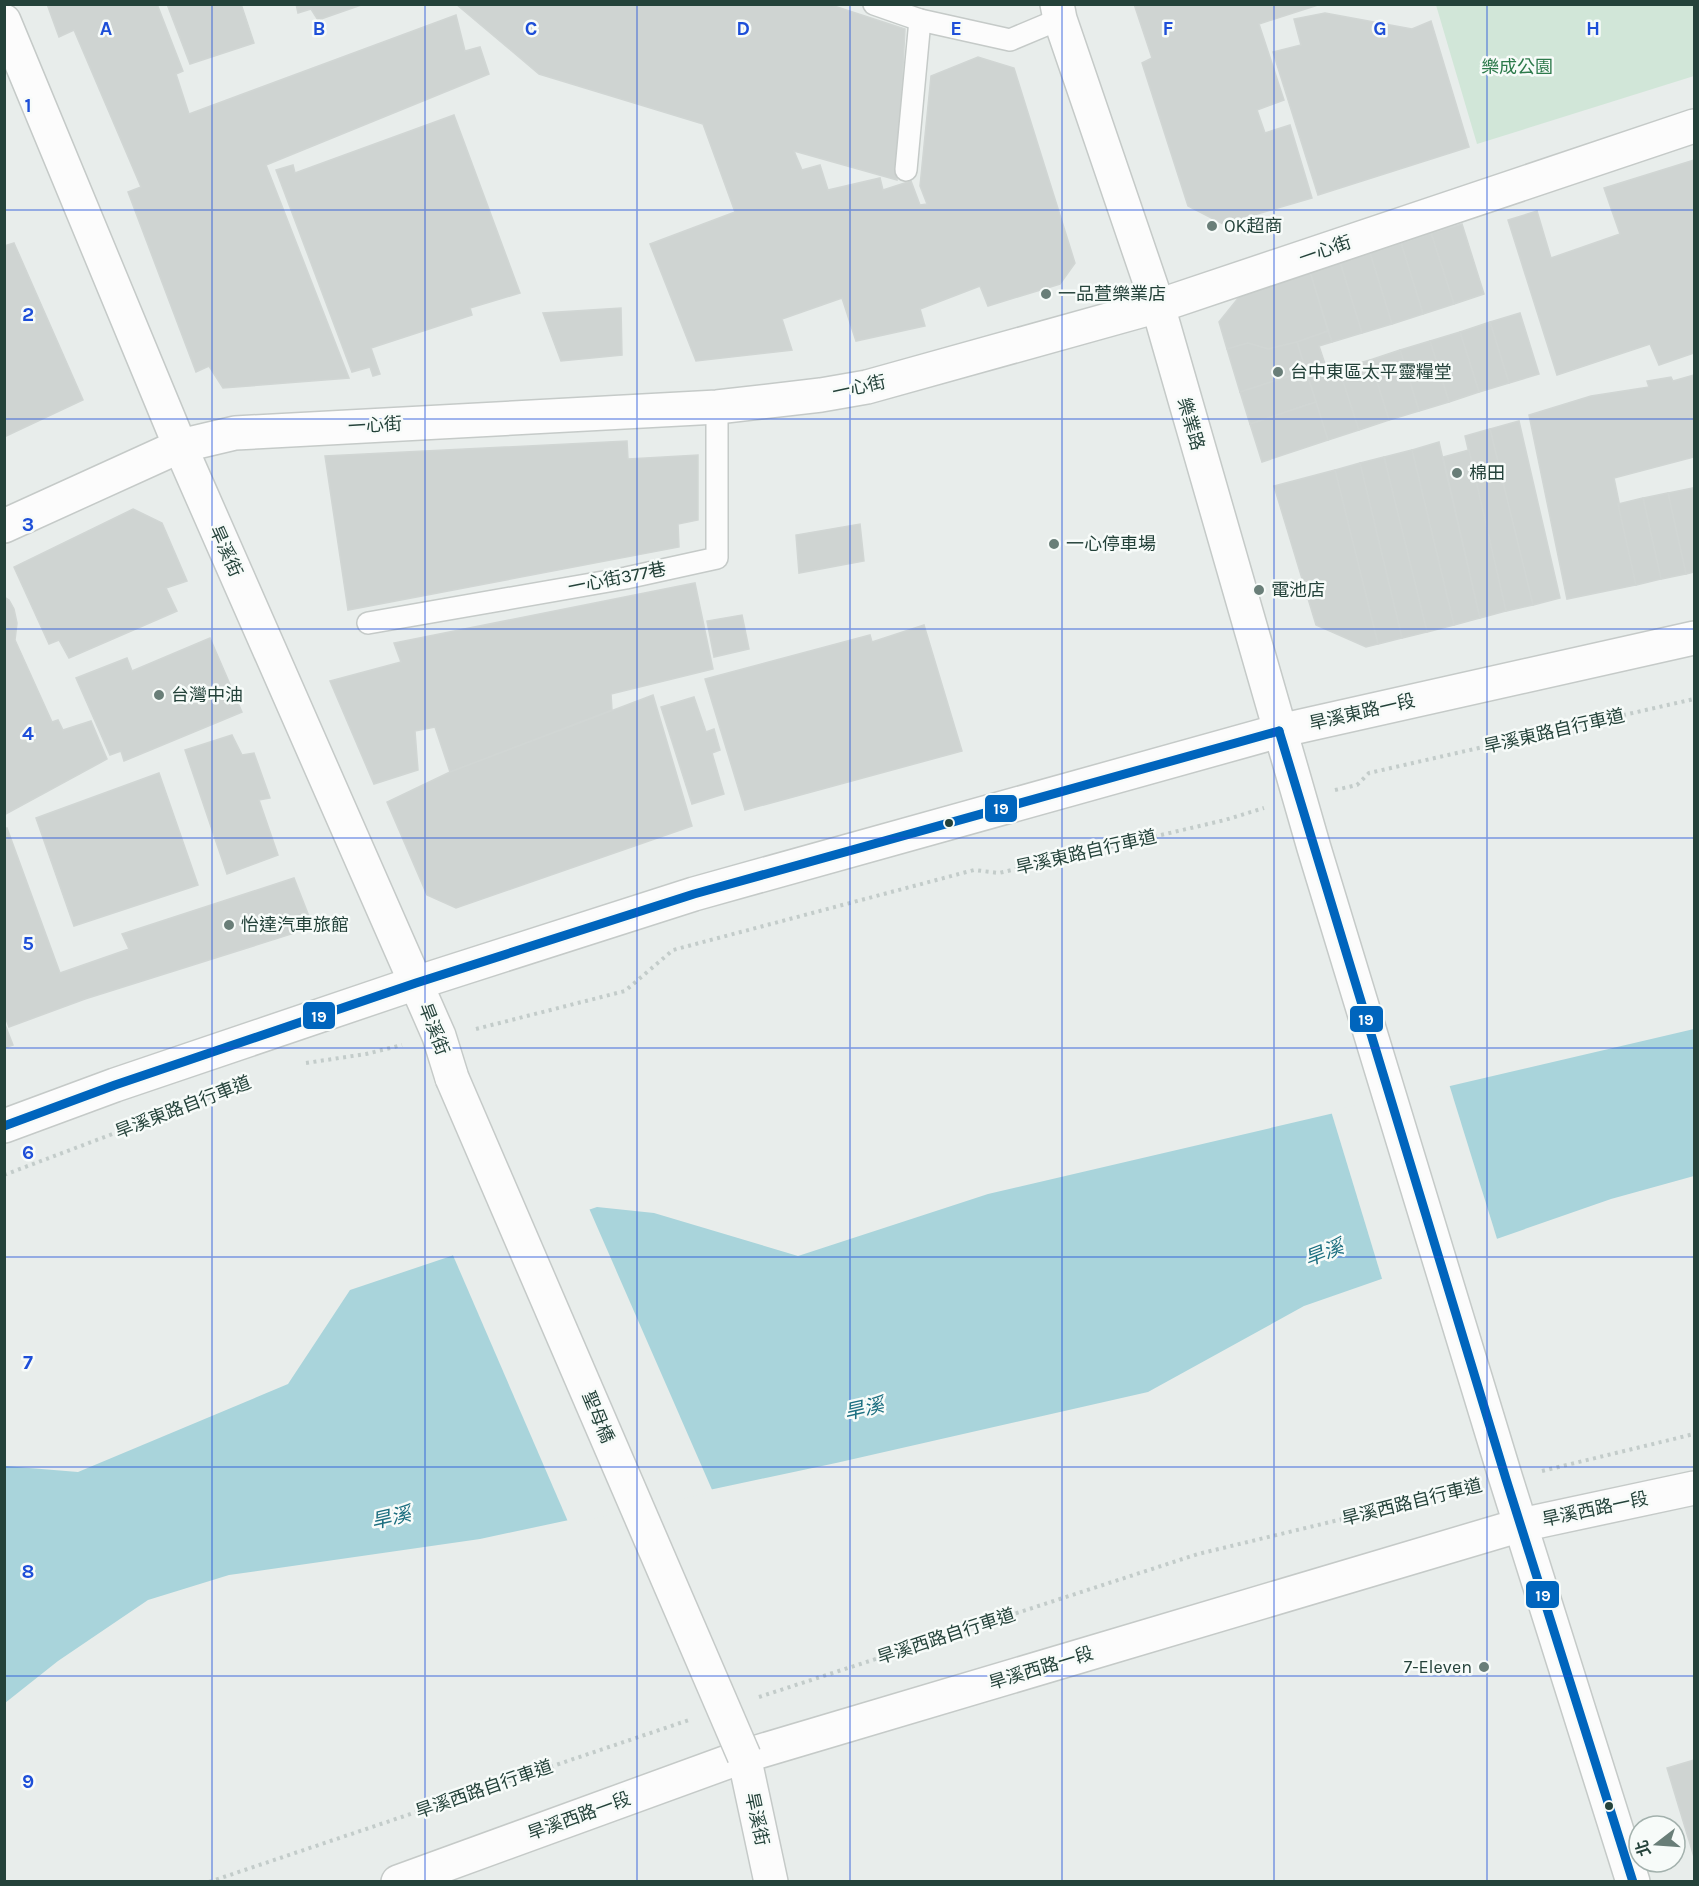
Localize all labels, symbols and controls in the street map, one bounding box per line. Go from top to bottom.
text: A [100,17,113,40]
text: B [313,17,325,40]
text: C [525,17,537,40]
text: D [736,17,750,40]
text: E [950,17,962,40]
text: F [1163,17,1174,40]
text: G [1373,17,1387,40]
text: H [1586,17,1600,40]
park label: 樂成公園 [1481,56,1553,78]
text: 1 [24,94,32,117]
place label: OK超商 [1224,215,1283,237]
marker: OK超商 [1205,219,1219,233]
street label: 一心街 [1296,231,1354,269]
place label: 一品萱樂業店 [1058,283,1166,305]
marker: 一品萱樂業店 [1039,287,1053,301]
text: 2 [22,303,34,326]
place label: 台中東區太平靈糧堂 [1290,361,1452,383]
marker: 台中東區太平靈糧堂 [1271,365,1285,379]
street label: 一心街 [830,371,888,403]
street label: 樂業路 [1173,395,1209,453]
street label: 一心街 [347,413,403,437]
place label: 棉田 [1469,462,1505,484]
marker: 棉田 [1450,466,1464,480]
text: 3 [22,513,34,536]
street label: 旱溪街 [205,522,247,580]
place label: 一心停車場 [1066,533,1156,555]
marker: 一心停車場 [1047,537,1061,551]
street label: 一心街377巷 [566,558,668,598]
place label: 電池店 [1271,579,1325,601]
marker: 電池店 [1252,583,1266,597]
place label: 台灣中油 [171,684,243,706]
marker: 台灣中油 [152,688,166,702]
street label: 旱溪東路一段 [1307,689,1417,735]
street label: 旱溪東路自行車道 [1481,704,1627,758]
text: 4 [22,722,34,745]
line badge: 19 [984,794,1018,823]
text: 19 [993,799,1009,818]
unlabelled marker [943,817,955,829]
street label: 旱溪東路自行車道 [1013,825,1159,879]
place label: 怡達汽車旅館 [241,914,349,936]
marker: 怡達汽車旅館 [222,918,236,932]
text: 5 [22,932,34,955]
street label: 旱溪街 [414,1000,454,1058]
line badge: 19 [302,1001,336,1030]
line badge: 19 [1349,1005,1384,1033]
text: 19 [311,1007,327,1026]
text: 19 [1358,1010,1374,1029]
street label: 旱溪東路自行車道 [112,1071,254,1143]
text: 6 [22,1141,34,1164]
water label: 旱溪 [1301,1234,1350,1271]
text: 7 [23,1351,33,1374]
street label: 聖母橋 [577,1388,619,1446]
water label: 旱溪 [842,1393,889,1425]
street label: 旱溪西路自行車道 [1339,1474,1485,1530]
street label: 旱溪西路一段 [1540,1487,1650,1531]
water label: 旱溪 [369,1502,416,1534]
text: 8 [22,1560,34,1583]
line badge: 19 [1525,1580,1560,1609]
text: 19 [1535,1586,1551,1605]
street label: 旱溪西路自行車道 [874,1603,1018,1669]
street label: 旱溪西路一段 [986,1642,1096,1694]
place label: 7-Eleven [1404,1656,1472,1678]
marker: 7-Eleven [1477,1660,1491,1674]
street label: 旱溪西路自行車道 [412,1755,556,1823]
text: 9 [22,1770,34,1793]
street label: 旱溪西路一段 [524,1787,634,1845]
street label: 旱溪街 [741,1790,773,1848]
unlabelled marker [1603,1800,1615,1812]
north arrow [1627,1814,1687,1874]
text: 北 [1632,1838,1655,1859]

